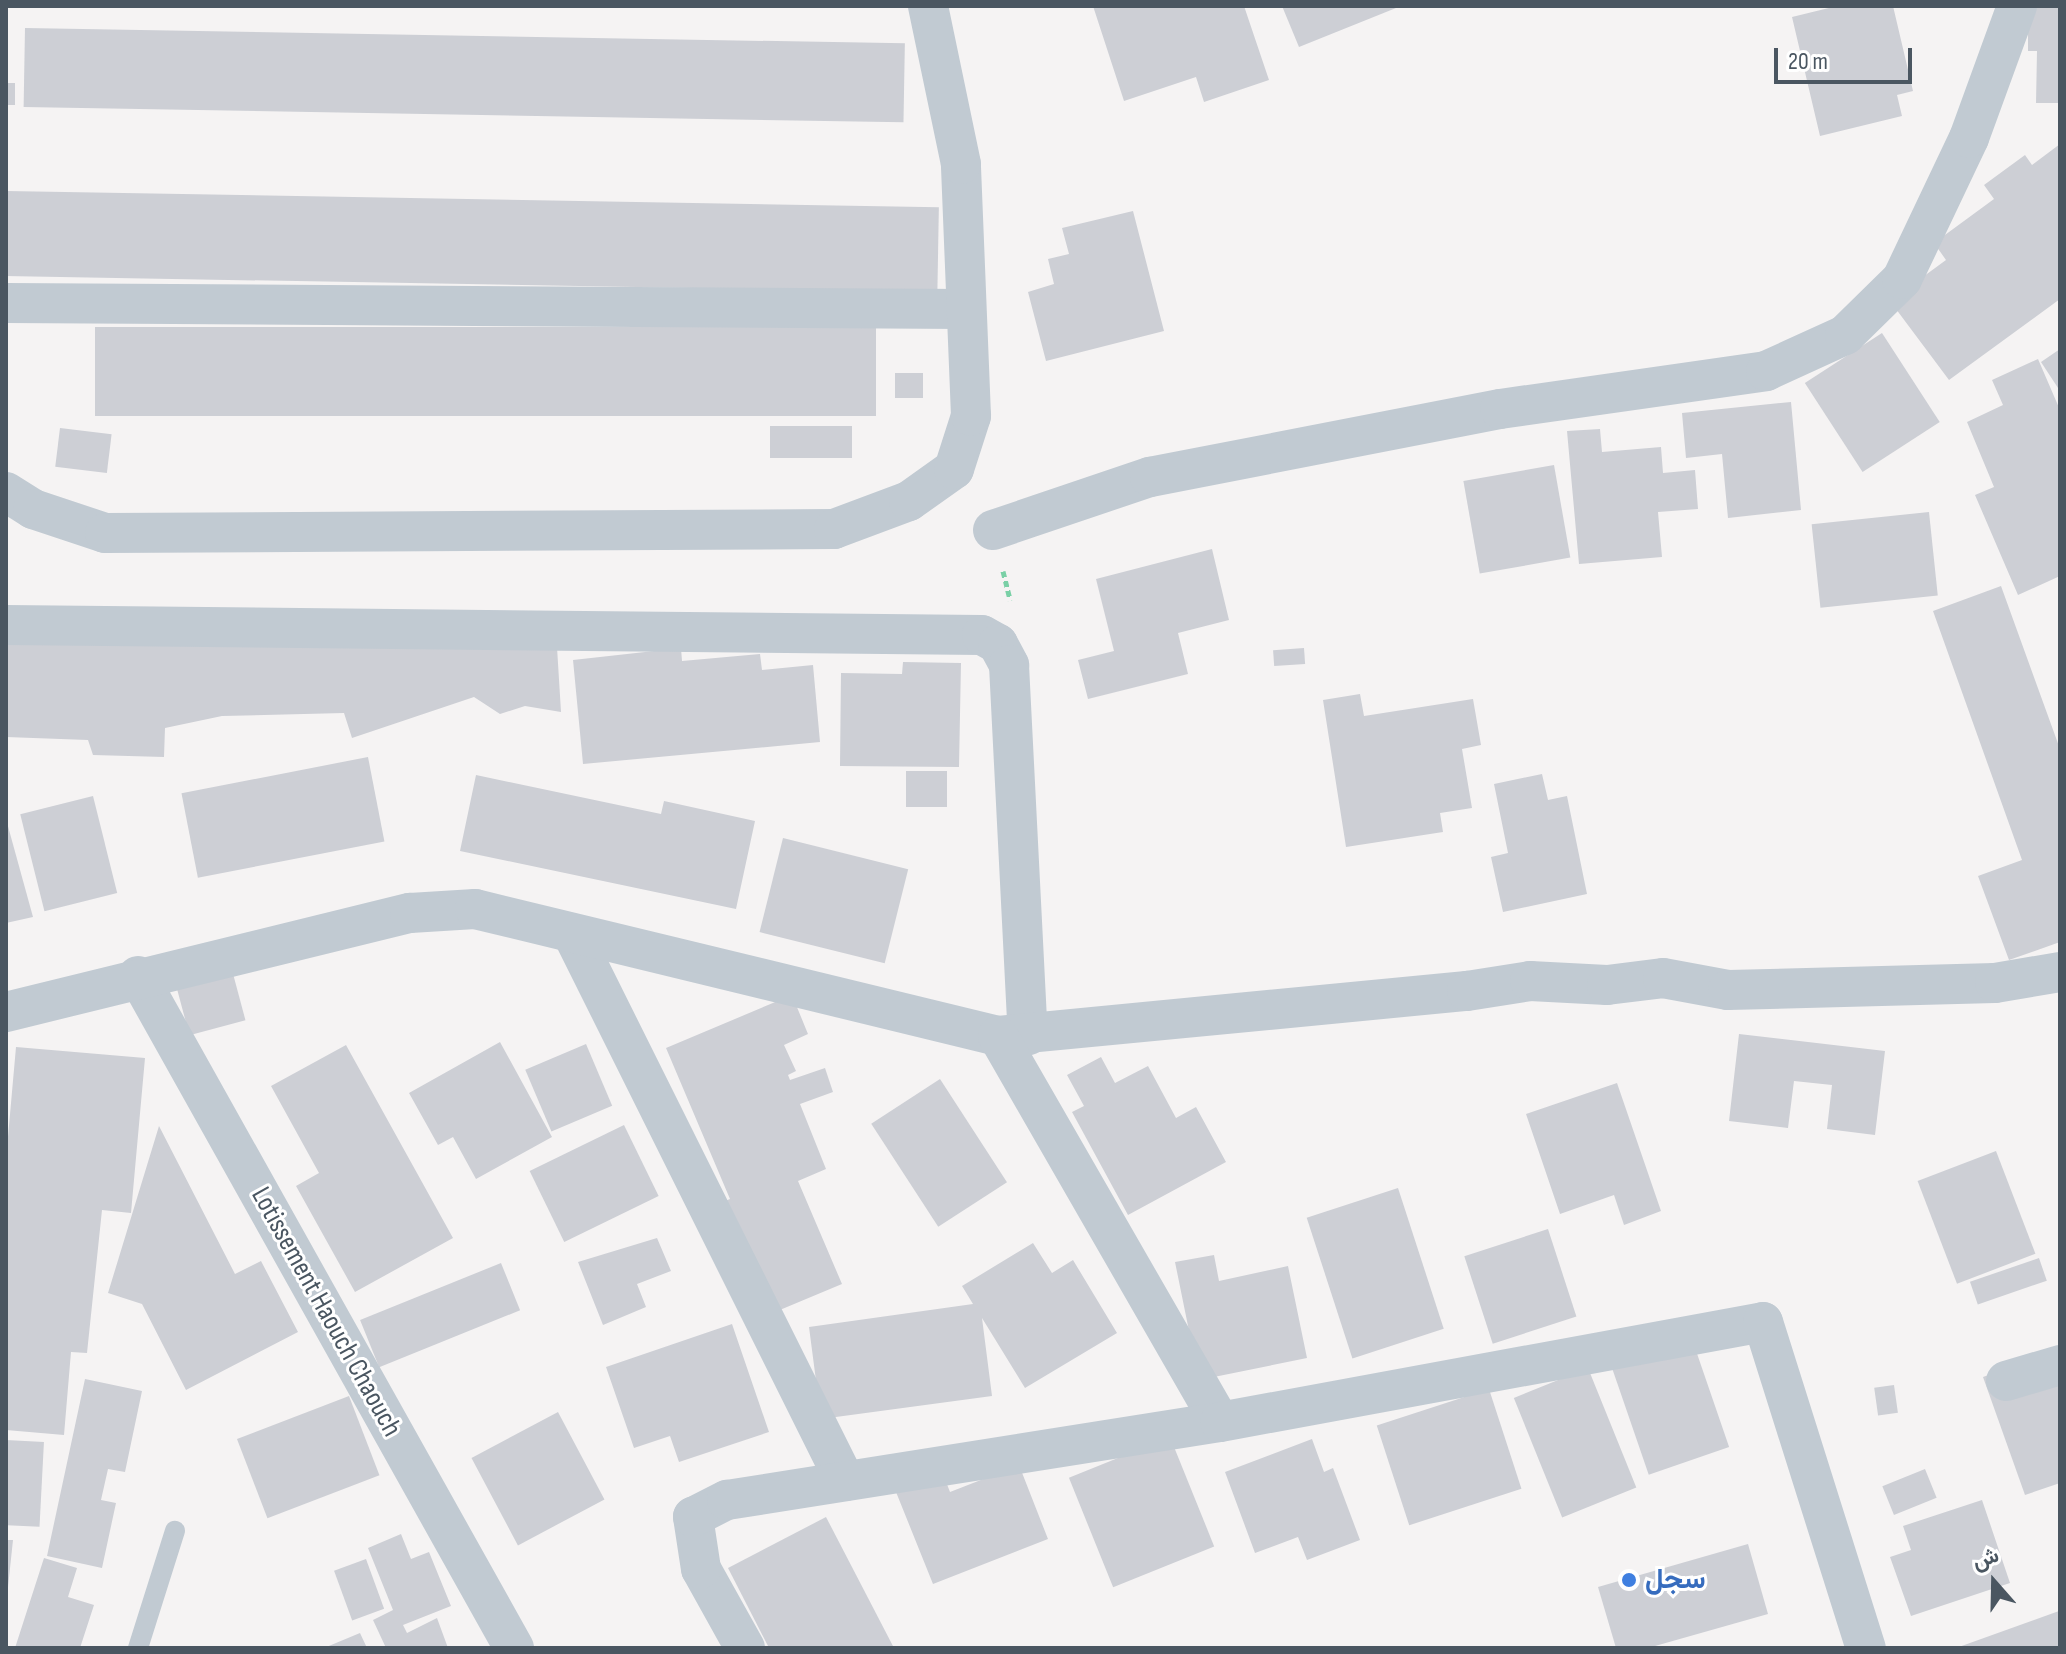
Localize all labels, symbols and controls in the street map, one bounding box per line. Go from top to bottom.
scale bar [1778,32,1916,82]
text: 20 m [1788,47,1828,76]
street label: Lotissement Haouch Chaouch [244,1182,408,1442]
north arrow [1954,1542,2034,1622]
text: ش [1969,1542,2003,1576]
place label: سجل [1645,1563,1705,1597]
marker: سجل [1620,1571,1638,1589]

